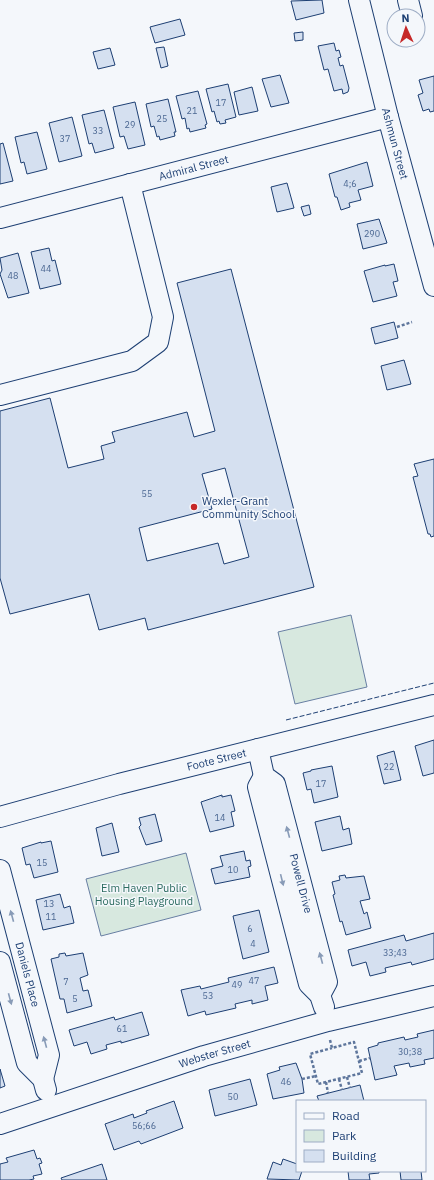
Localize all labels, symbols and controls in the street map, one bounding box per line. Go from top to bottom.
north arrow [386,8,426,48]
text: N [401,11,410,25]
house number: 17 [216,97,226,108]
house number: 21 [187,105,197,116]
street label: Ashmun Street [379,106,412,181]
house number: 25 [157,113,167,124]
house number: 29 [125,119,135,130]
house number: 33 [93,125,103,136]
house number: 37 [60,133,70,144]
street label: Admiral Street [157,152,230,183]
house number: 4;6 [343,178,357,189]
house number: 290 [364,228,380,239]
house number: 44 [41,263,51,274]
house number: 48 [8,270,18,281]
house number: 55 [142,488,152,499]
place label: Wexler-Grant Community School [202,494,295,521]
marker: Wexler-Grant Community School [189,502,199,512]
street label: Foote Street [185,745,248,774]
house number: 22 [384,761,394,772]
house number: 17 [316,778,326,789]
house number: 14 [215,812,225,823]
one-way arrow [285,826,291,838]
street label: Powell Drive [287,852,316,915]
house number: 15 [37,857,47,868]
house number: 10 [228,864,238,875]
one-way arrow [279,875,285,887]
park label: Elm Haven Public Housing Playground [95,881,193,908]
house number: 13 [44,898,54,909]
one-way arrow [9,910,15,922]
house number: 11 [46,911,56,922]
house number: 6 [247,923,253,934]
house number: 4 [250,938,256,949]
street label: Daniels Place [12,941,43,1008]
house number: 33;43 [383,947,407,958]
one-way arrow [317,952,323,964]
house number: 47 [249,975,259,986]
house number: 7 [63,976,69,987]
house number: 49 [232,979,242,990]
house number: 53 [203,990,213,1001]
house number: 5 [72,993,78,1004]
one-way arrow [7,994,13,1006]
house number: 61 [117,1023,127,1034]
one-way arrow [42,1035,48,1048]
street label: Webster Street [177,1036,252,1071]
house number: 30;38 [398,1046,422,1057]
house number: 46 [281,1076,291,1087]
house number: 50 [228,1091,238,1102]
legend [296,1100,426,1172]
text: Road [332,1108,360,1123]
house number: 56;66 [132,1120,156,1131]
text: Park [332,1128,357,1143]
text: Building [332,1148,377,1163]

